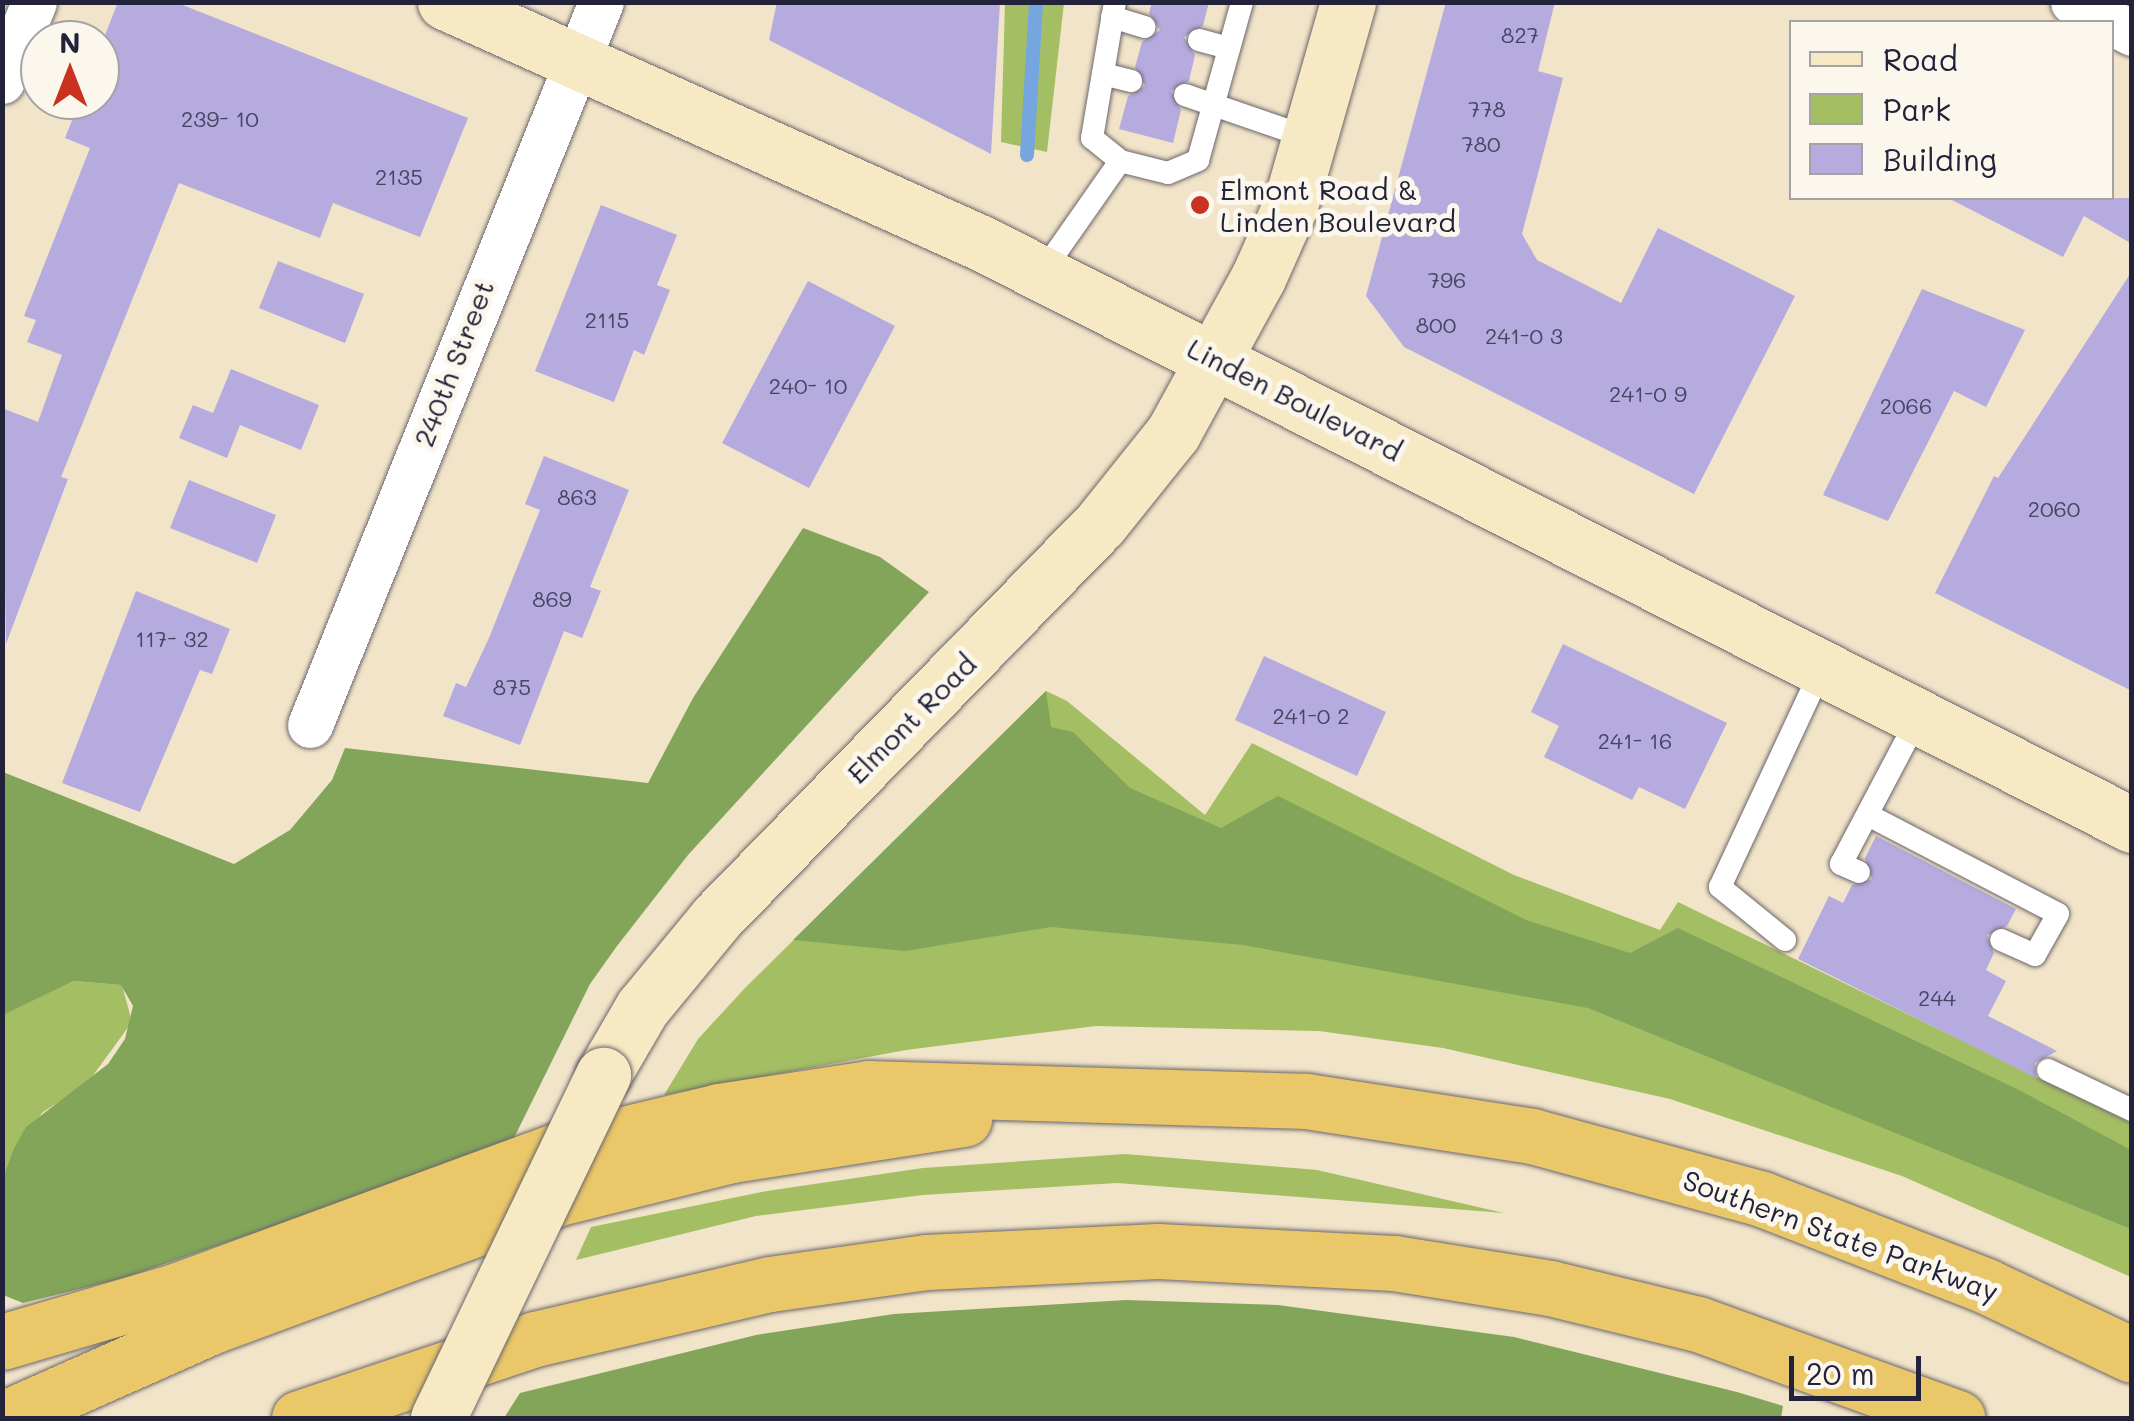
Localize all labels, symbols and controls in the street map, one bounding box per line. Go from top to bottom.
north arrow [20,20,120,120]
legend [1789,20,2114,200]
house number: 827 [1501,22,1539,48]
text: N [59,24,81,60]
text: Road [1883,39,1958,79]
text: Park [1883,89,1951,129]
house number: 778 [1468,96,1506,122]
house number: 239- 10 [181,106,259,132]
house number: 780 [1461,131,1501,157]
text: Building [1883,139,1997,179]
house number: 2135 [375,164,423,190]
place label: Elmont Road & Linden Boulevard [1220,172,1456,238]
marker: Elmont Road & Linden Boulevard [1189,194,1211,216]
house number: 796 [1428,267,1466,293]
street label: 240th Street [406,275,500,451]
house number: 2115 [585,307,629,333]
house number: 800 [1416,312,1456,338]
house number: 241-0 3 [1485,323,1563,349]
street label: Linden Boulevard [1182,330,1408,468]
house number: 240- 10 [769,373,847,399]
house number: 241-0 9 [1609,381,1687,407]
house number: 2066 [1880,393,1932,419]
house number: 863 [557,484,597,510]
house number: 2060 [2028,496,2080,522]
house number: 869 [532,586,572,612]
house number: 117- 32 [135,626,209,652]
street label: Elmont Road [840,647,982,789]
house number: 875 [493,674,531,700]
house number: 241-0 2 [1272,703,1350,729]
house number: 241- 16 [1598,728,1672,754]
house number: 244 [1918,985,1956,1011]
street label: Southern State Parkway [1679,1162,2003,1308]
scale bar [1794,1336,1926,1398]
text: 20 m [1806,1353,1875,1393]

